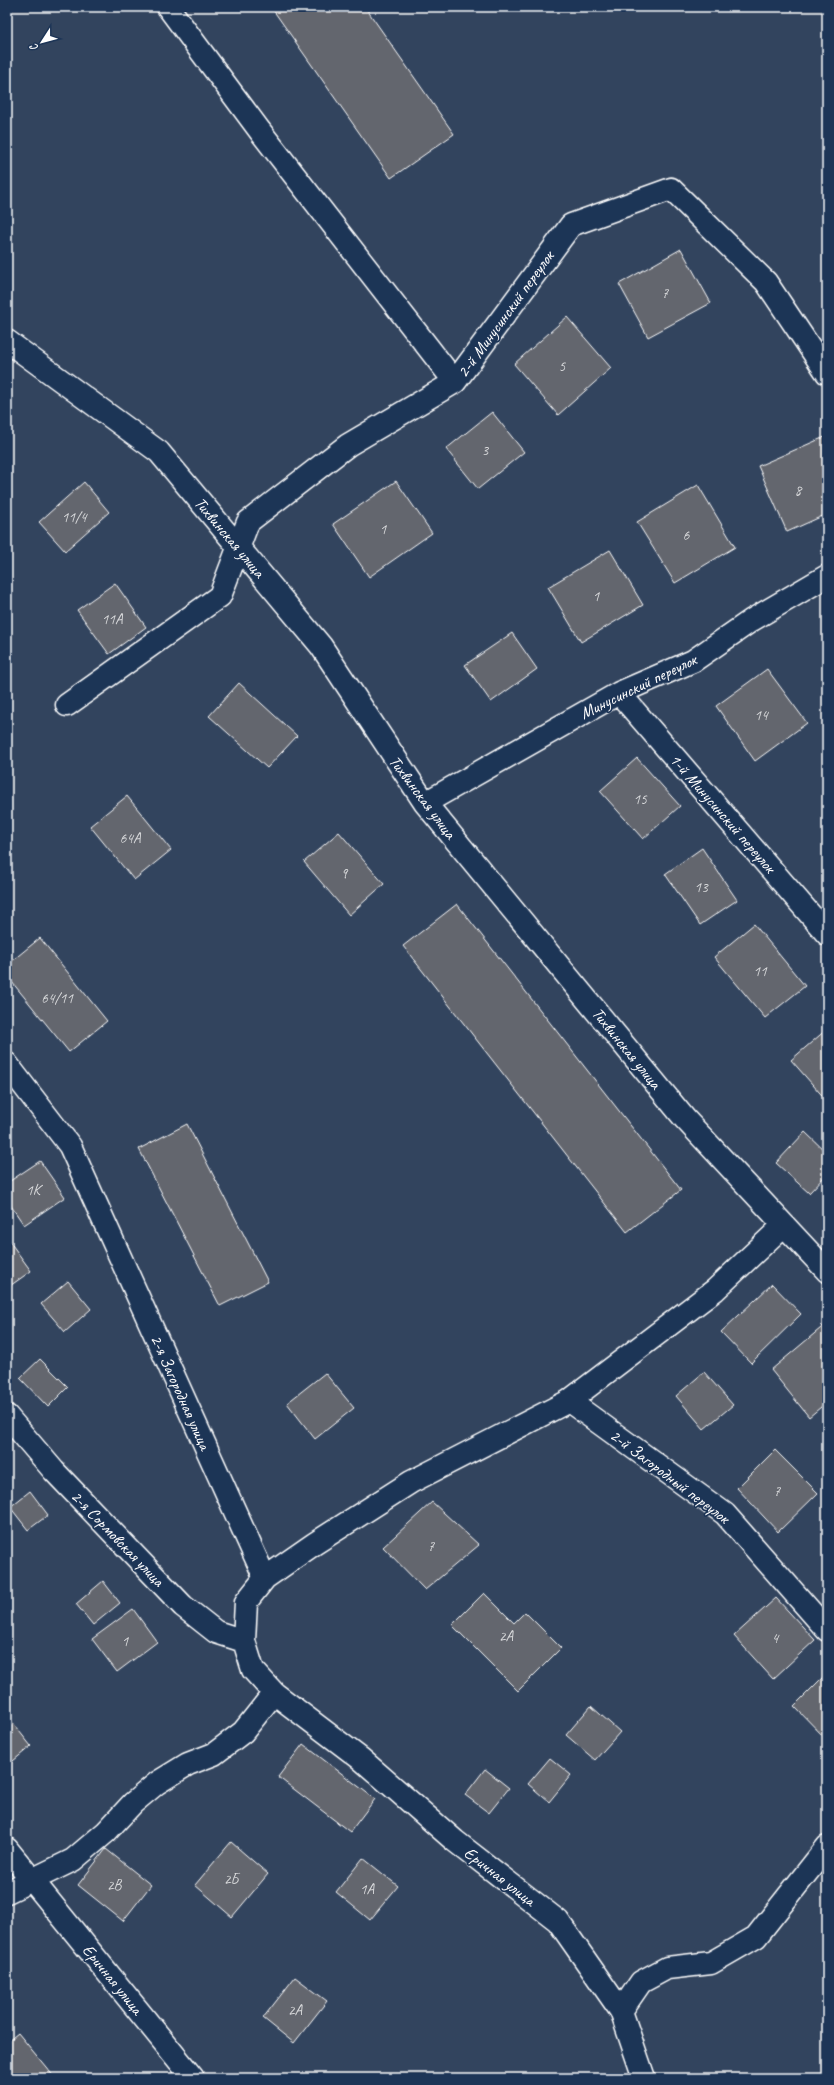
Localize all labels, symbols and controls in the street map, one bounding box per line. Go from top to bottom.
north arrow [22,22,62,62]
text: С [26,40,41,54]
street label: 2-й Минусинский переулок [452,245,559,382]
house number: 7 [662,284,670,303]
house number: 5 [559,357,567,376]
house number: 3 [482,441,490,460]
house number: 8 [795,481,803,500]
street label: Тихвинская улица [190,493,271,583]
house number: 11/4 [61,508,88,527]
house number: 1 [380,520,388,539]
house number: 6 [683,526,691,545]
house number: 1 [593,587,601,606]
house number: 11А [101,610,124,629]
street label: Минусинский переулок [577,648,701,724]
house number: 14 [754,706,769,725]
street label: 1-й Минусинский переулок [665,749,781,879]
street label: Тихвинская улица [384,751,462,844]
house number: 15 [633,790,648,809]
house number: 64А [119,829,142,848]
house number: 9 [341,864,349,883]
house number: 13 [694,878,709,897]
house number: 11 [753,962,768,981]
house number: 64/11 [41,989,74,1008]
street label: Тихвинская улица [587,1003,667,1095]
house number: 1К [26,1181,44,1200]
street label: 2-я Загородная улица [146,1331,216,1455]
street label: 2-й Загородный переулок [606,1425,735,1529]
house number: 7 [774,1482,782,1501]
street label: 2-я Сормовская улица [66,1486,170,1592]
house number: 7 [428,1537,436,1556]
house number: 2А [499,1627,515,1646]
house number: 4 [772,1629,780,1648]
house number: 1 [122,1632,130,1651]
street label: Еричная улица [460,1842,541,1912]
house number: 2Б [224,1870,241,1889]
house number: 2В [107,1876,123,1895]
house number: 1А [360,1880,376,1899]
street label: Еричная улица [78,1940,149,2020]
house number: 2А [288,2001,304,2020]

